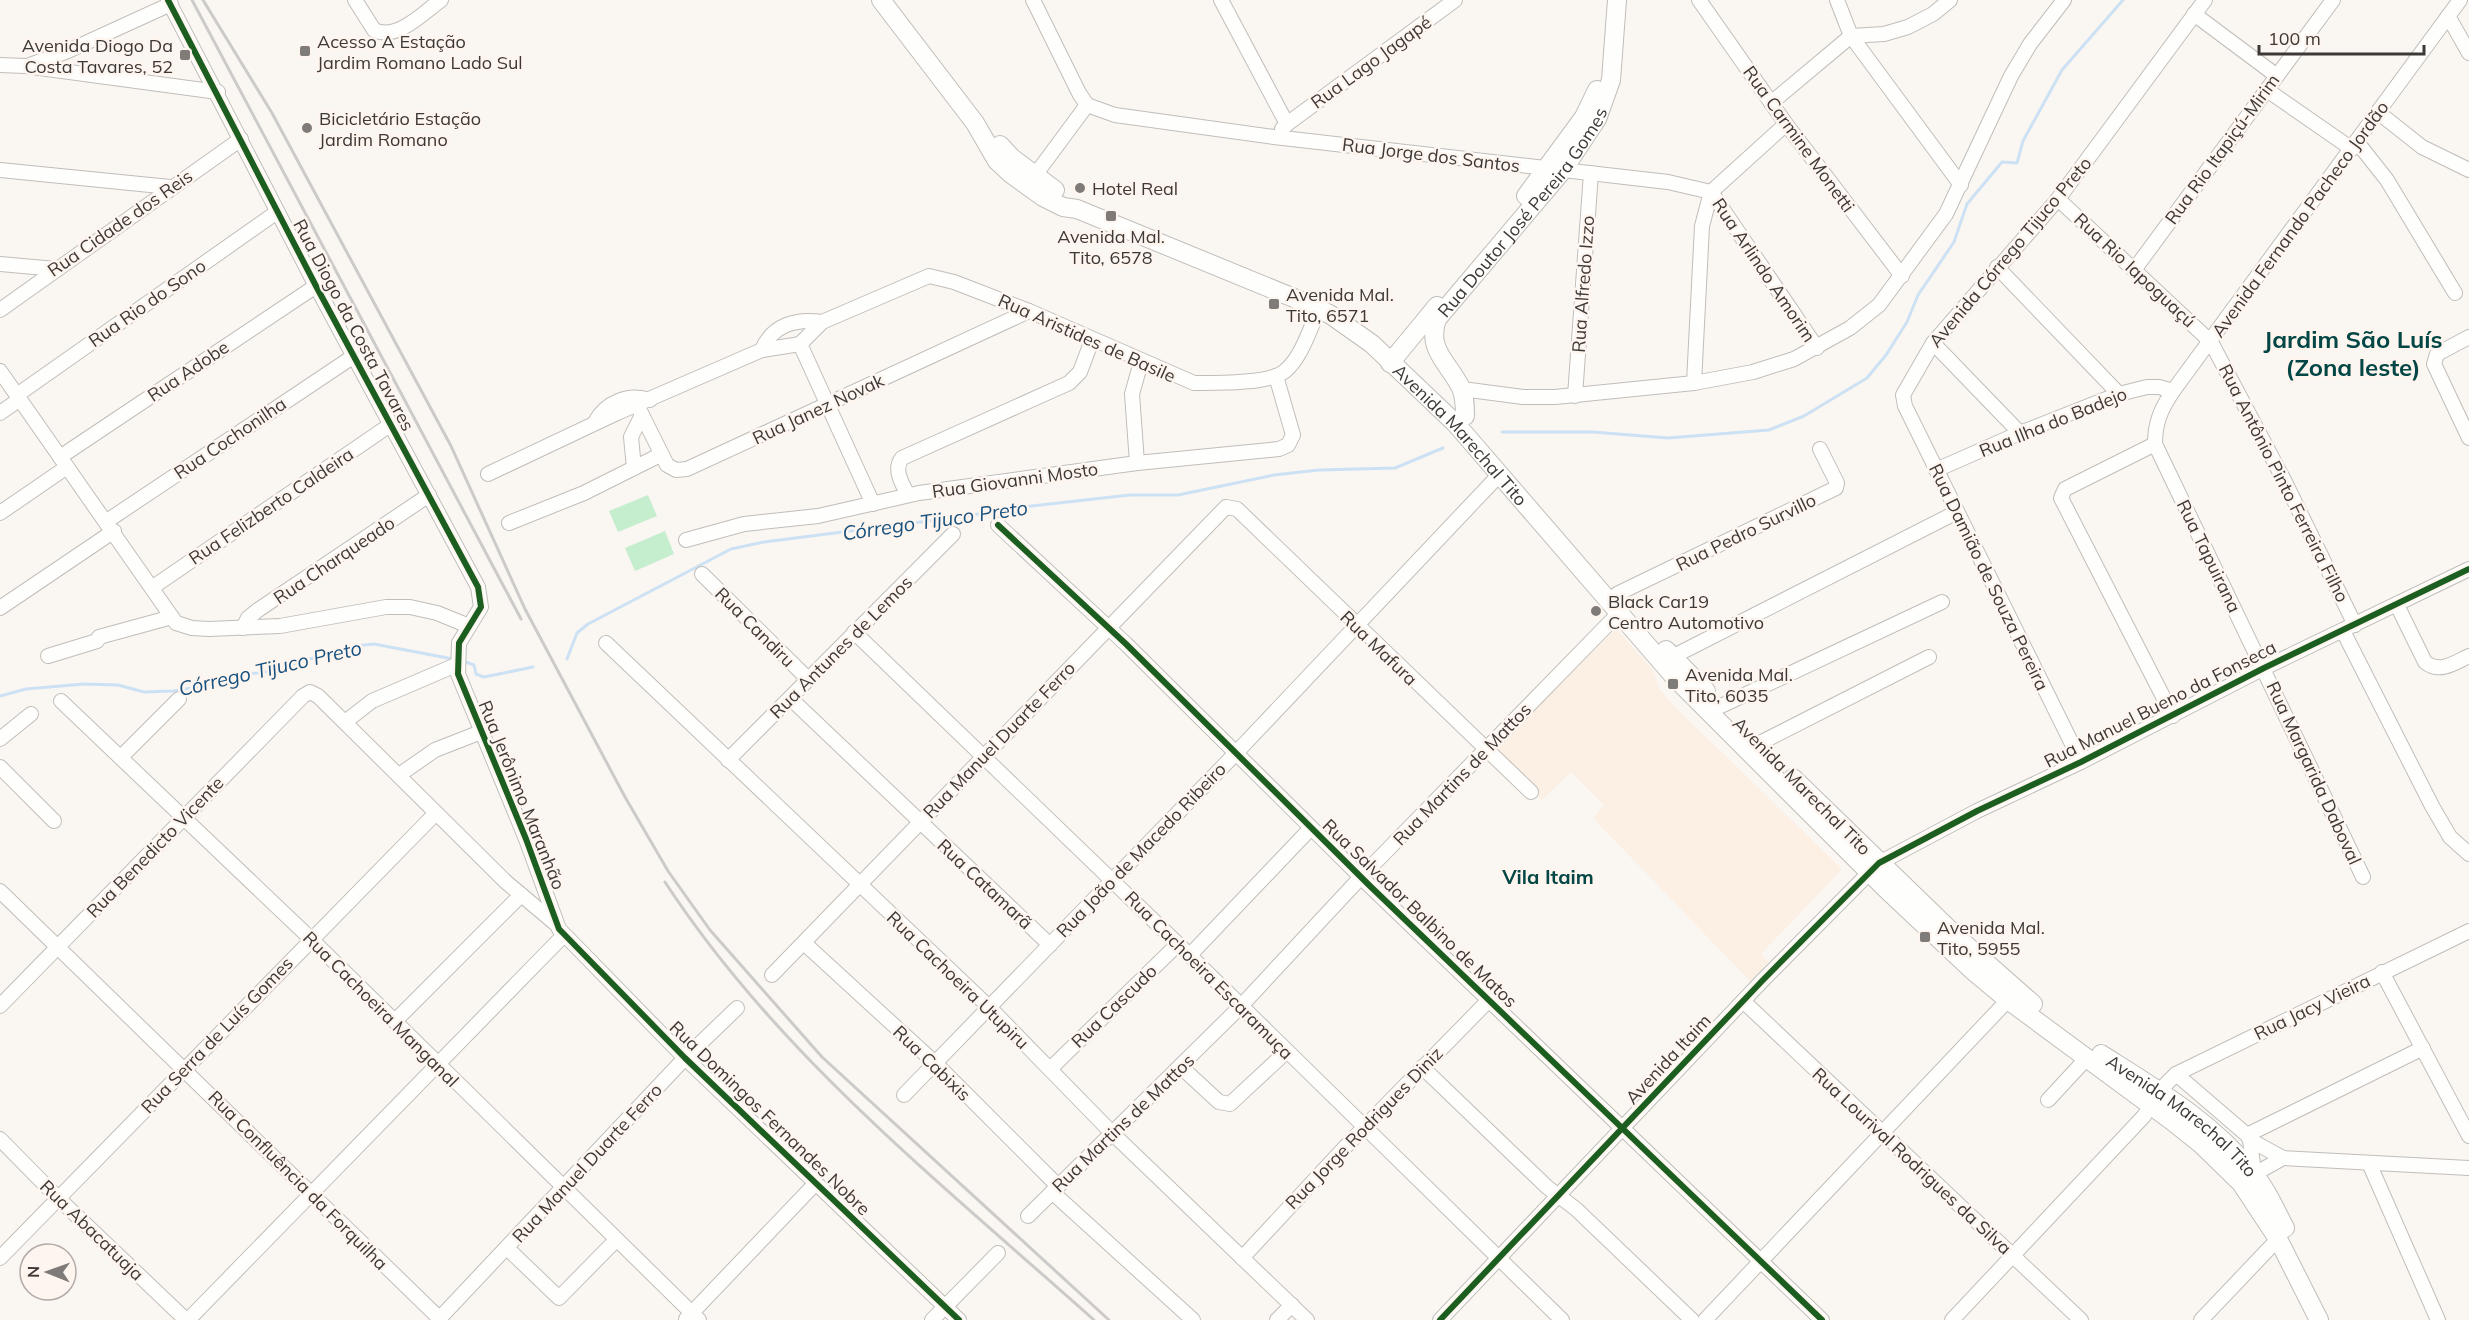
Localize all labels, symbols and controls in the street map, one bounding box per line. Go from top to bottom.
street label: Rua Lago Jagapé [1306,10,1436,114]
scale bar [2259,18,2424,56]
text: 100 m [2268,27,2321,50]
place label: Acesso A Estação Jardim Romano Lado Sul [317,30,523,74]
place label: Avenida Diogo Da Costa Tavares, 52 [22,34,173,78]
marker: Acesso A Estação Jardim Romano Lado Sul [298,44,312,58]
marker: Avenida Diogo Da Costa Tavares, 52 [178,48,192,62]
street label: Rua Carmine Monetti [1738,61,1860,217]
street label: Rua Rio Itapiçú-Mirim [2160,69,2284,229]
street label: Avenida Fernando Pacheco Jordão [2207,96,2393,342]
street label: Rua Doutor José Pereira Gomes [1432,104,1612,322]
place label: Bicicletário Estação Jardim Romano [319,107,481,151]
marker: Bicicletário Estação Jardim Romano [300,121,314,135]
street label: Rua Jorge dos Santos [1341,133,1521,177]
street label: Avenida Córrego Tijuco Preto [1924,152,2096,352]
street label: Rua Cidade dos Reis [43,164,197,282]
place label: Hotel Real [1092,177,1178,200]
marker: Hotel Real [1073,181,1087,195]
street label: Rua Arlindo Amorim [1707,194,1821,346]
street label: Rua Rio Iapoguaçú [2069,208,2201,332]
marker: Avenida Mal. Tito, 6578 [1104,209,1118,223]
street label: Rua Diogo da Costa Tavares [288,215,420,435]
street label: Rua Alfredo Izzo [1567,215,1599,353]
place label: Avenida Mal. Tito, 6578 [1057,225,1165,269]
street label: Rua Rio do Sono [84,254,210,352]
place label: Avenida Mal. Tito, 6571 [1286,283,1394,327]
street label: Rua Aristides de Basile [995,289,1179,387]
marker: Avenida Mal. Tito, 6571 [1267,297,1281,311]
district label: Jardim São Luís (Zona leste) [2263,324,2443,382]
street label: Rua Adobe [143,335,233,407]
street label: Avenida Marechal Tito [1388,359,1533,510]
street label: Rua Antônio Pinto Ferreira Filho [2214,360,2354,606]
street label: Rua Janez Novak [749,368,888,450]
street label: Rua Ilha do Badejo [1976,382,2130,462]
street label: Rua Cochonilha [169,392,291,484]
street label: Rua Felizberto Caldeira [184,442,358,570]
street label: Rua Giovanni Mosto [931,457,1099,503]
street label: Rua Damião de Souza Pereira [1924,460,2054,694]
street label: Rua Pedro Survillo [1672,488,1820,576]
water label: Córrego Tijuco Preto [841,495,1029,545]
street label: Rua Tapuirana [2172,496,2246,616]
street label: Rua Charqueado [269,511,399,609]
street label: Rua Antunes de Lemos [765,571,917,723]
street label: Rua Candiru [710,582,800,672]
place label: Black Car19 Centro Automotivo [1608,590,1764,634]
marker: Black Car19 Centro Automotivo [1589,604,1603,618]
street label: Rua Mafura [1336,606,1422,690]
water label: Córrego Tijuco Preto [176,635,364,701]
street label: Rua Manuel Bueno da Fonseca [2040,635,2280,773]
street label: Rua Manuel Duarte Ferro [918,657,1080,823]
place label: Avenida Mal. Tito, 6035 [1685,663,1793,707]
marker: Avenida Mal. Tito, 6035 [1666,677,1680,691]
street label: Rua Margarida Daboval [2261,678,2367,868]
street label: Rua Jerônimo Maranhão [473,697,571,893]
street label: Rua Martins de Mattos [1388,698,1536,850]
street label: Avenida Marechal Tito [1728,712,1876,860]
street label: Rua João de Macedo Ribeiro [1051,758,1231,942]
street label: Rua Benedicto Vicente [81,771,229,923]
street label: Rua Salvador Balbino de Matos [1318,814,1522,1012]
street label: Rua Catamarã [932,834,1038,934]
district label: Vila Itaim [1501,864,1594,889]
street label: Rua Cachoeira Escaramuça [1120,886,1298,1064]
street label: Rua Cachoeira Utupiru [882,906,1034,1054]
place label: Avenida Mal. Tito, 5955 [1937,916,2045,960]
street label: Rua Cachoeira Manganal [298,926,464,1092]
marker: Avenida Mal. Tito, 5955 [1918,930,1932,944]
street label: Rua Serra de Luís Gomes [136,952,298,1118]
street label: Rua Cascudo [1066,959,1162,1053]
street label: Rua Jacy Vieira [2250,969,2374,1045]
street label: Avenida Itaim [1620,1009,1716,1109]
street label: Rua Domingos Fernandes Nobre [665,1016,875,1220]
street label: Rua Cabixis [888,1020,976,1106]
street label: Rua Jorge Rodrigues Diniz [1280,1042,1448,1214]
street label: Rua Martins de Mattos [1047,1049,1199,1197]
street label: Avenida Marechal Tito [2102,1049,2263,1181]
street label: Rua Lourival Rodrigues da Silva [1808,1063,2016,1259]
street label: Rua Manuel Duarte Ferro [507,1079,667,1247]
street label: Rua Confluência da Forquilha [203,1085,393,1275]
street label: Rua Abacatuaja [35,1175,149,1285]
north arrow [18,1242,78,1302]
text: N [23,1266,43,1278]

